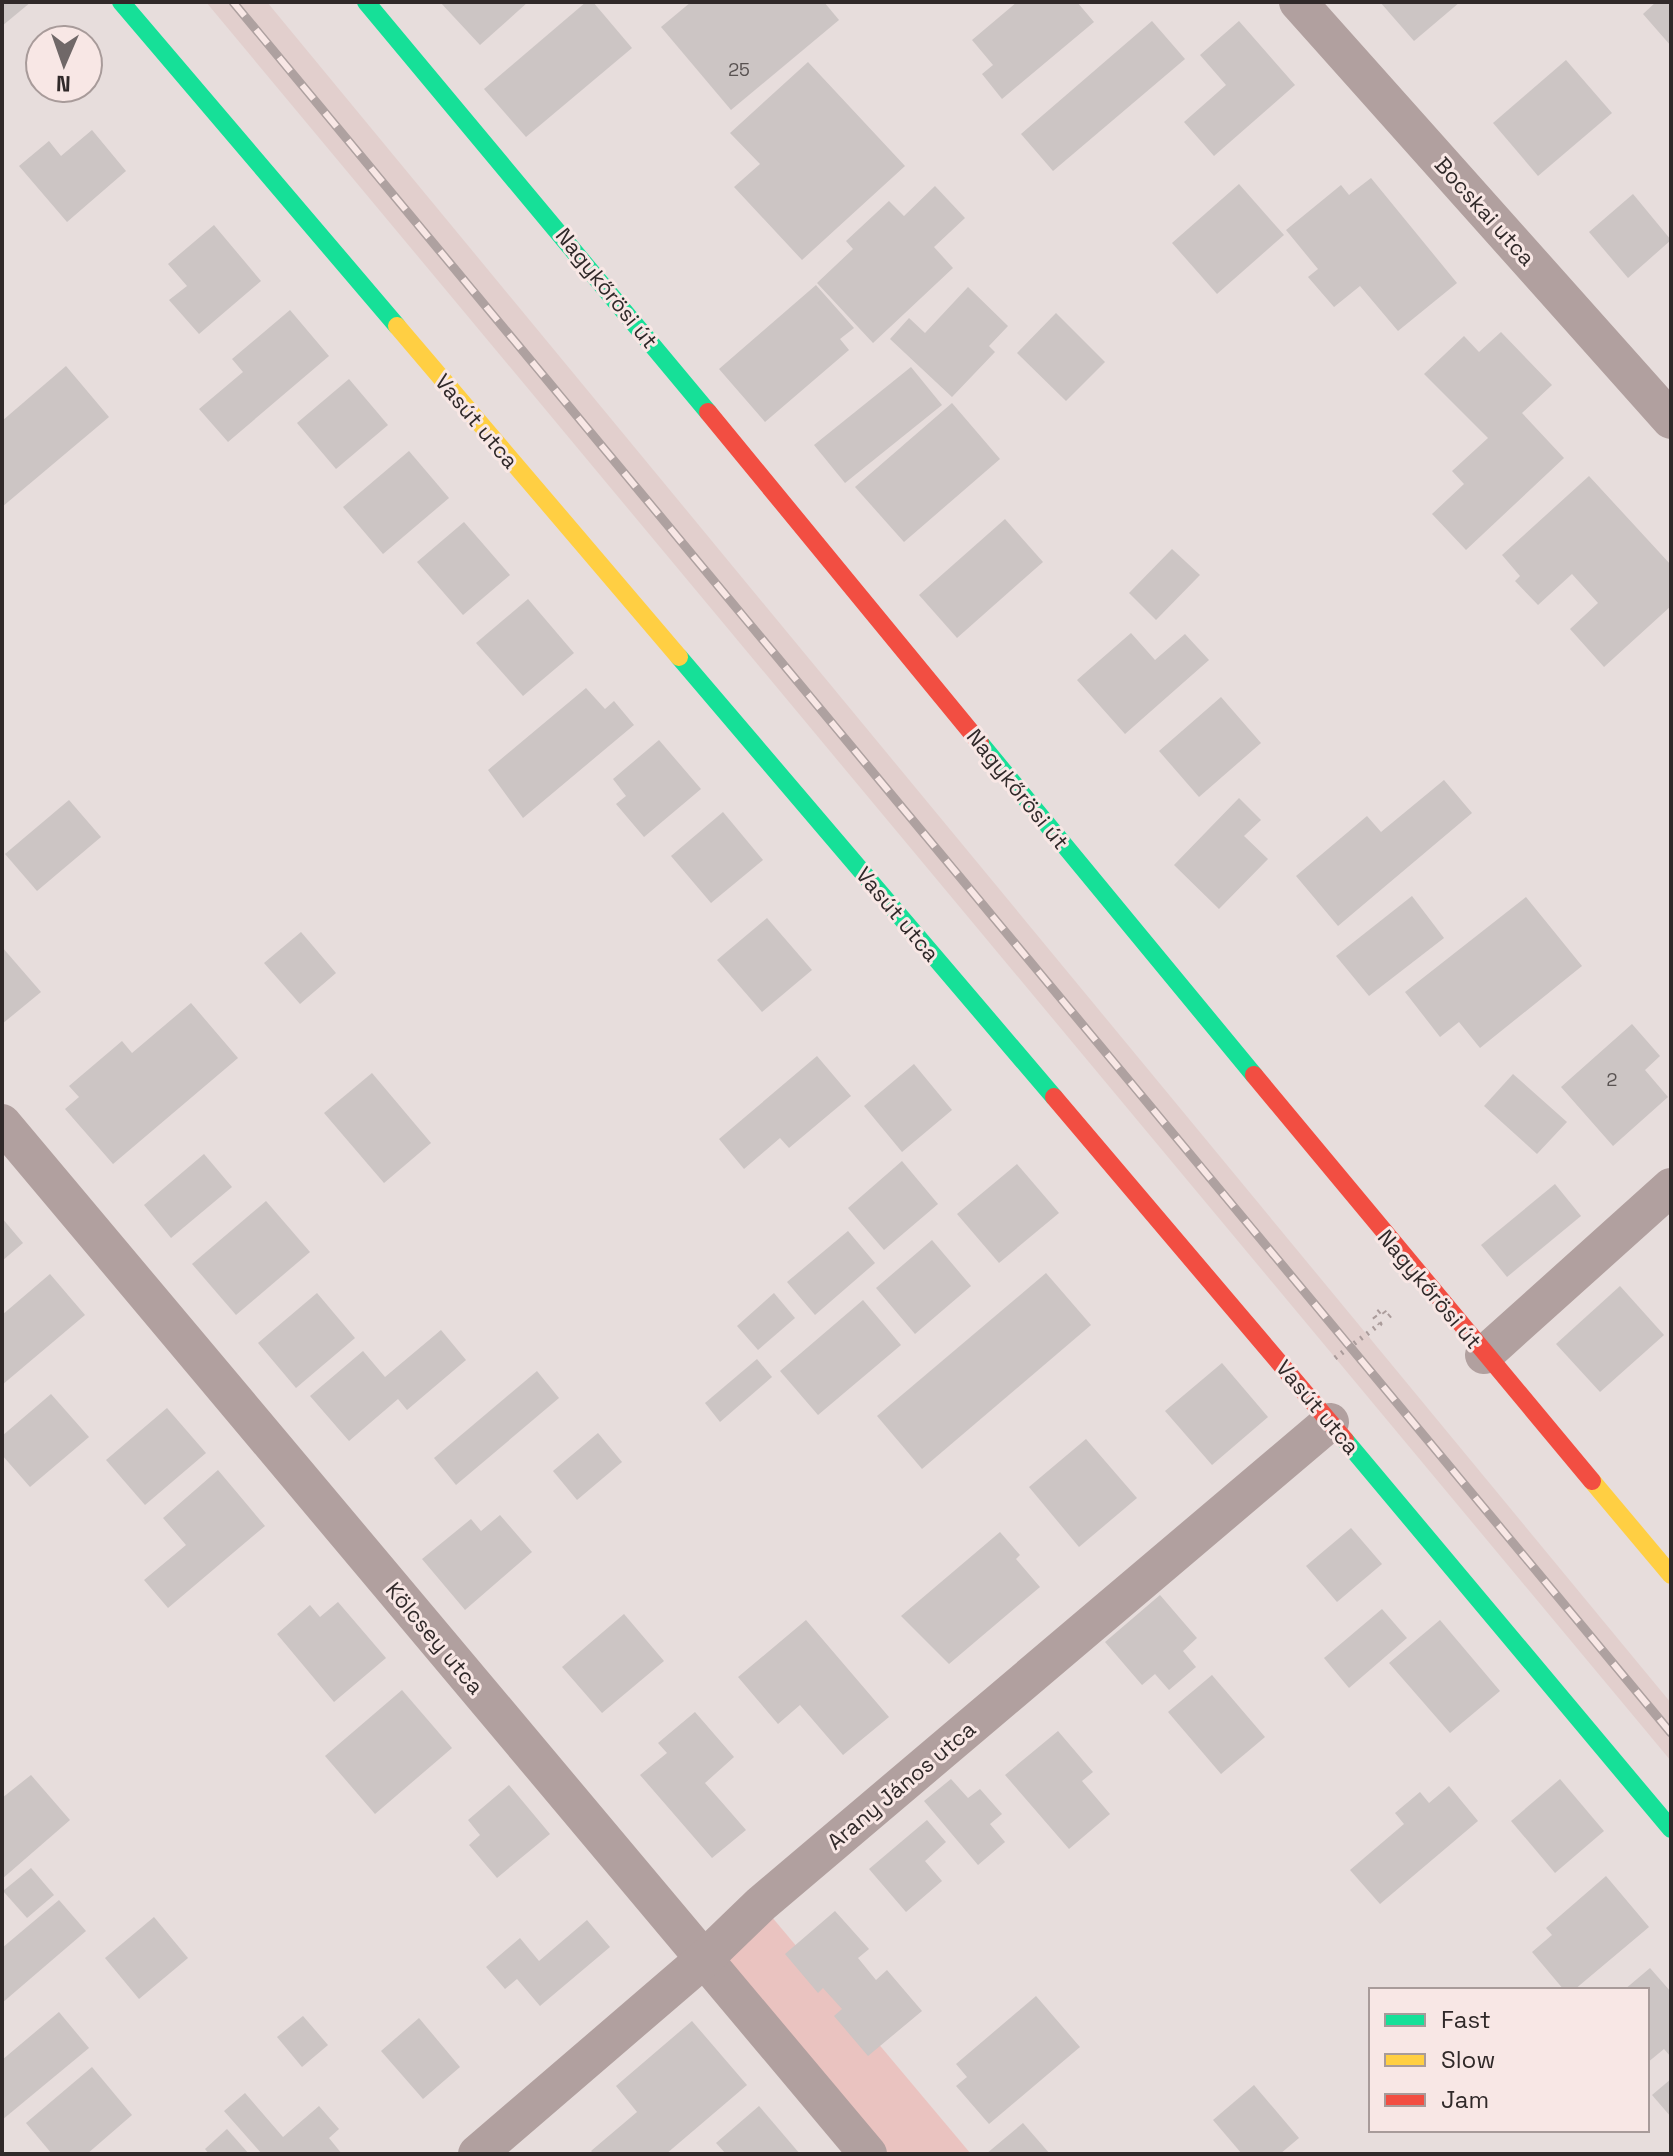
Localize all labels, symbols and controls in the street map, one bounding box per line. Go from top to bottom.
north arrow [24,24,104,104]
house number: 25 [728,58,750,81]
text: N [55,70,71,98]
street label: Bocskai utca [1429,151,1542,272]
street label: Nagykőrösi út [550,222,664,354]
street label: Vasút utca [429,368,525,474]
street label: Nagykőrösi út [961,723,1075,855]
street label: Vasút utca [850,861,946,967]
house number: 2 [1607,1068,1617,1091]
street label: Nagykőrösi út [1372,1224,1488,1354]
street label: Vasút utca [1270,1354,1366,1460]
street label: Kölcsey utca [380,1576,490,1700]
street label: Arany János utca [821,1714,981,1855]
legend [1369,1988,1649,2132]
text: Fast [1441,2004,1491,2035]
text: Slow [1441,2044,1495,2075]
text: Jam [1441,2084,1489,2115]

